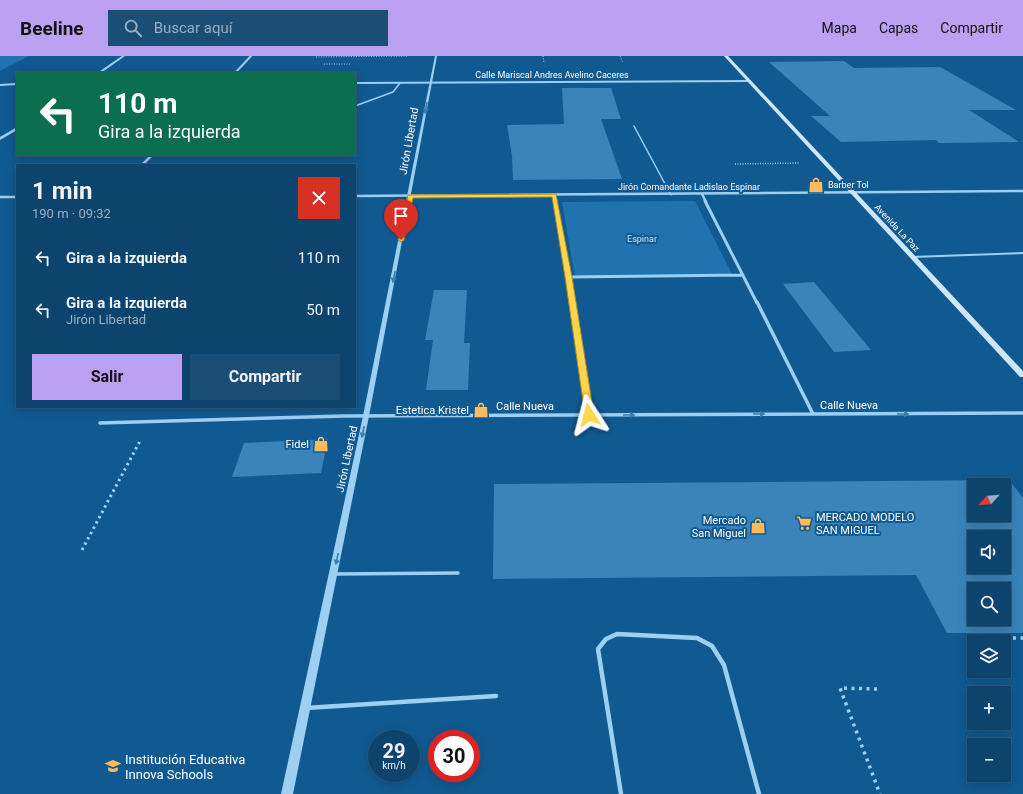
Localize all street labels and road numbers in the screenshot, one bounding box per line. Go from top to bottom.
street label: Calle Mariscal Andres Avelino Caceres [475,70,629,80]
street label: Jirón Libertad [397,106,421,176]
street label: Jirón Comandante Ladislao Espinar [618,182,760,192]
street label: Avenida La Paz [873,202,922,254]
street label: Calle Nueva [820,399,878,412]
street label: Calle Nueva [496,400,554,413]
street label: Jirón Libertad [334,424,360,494]

